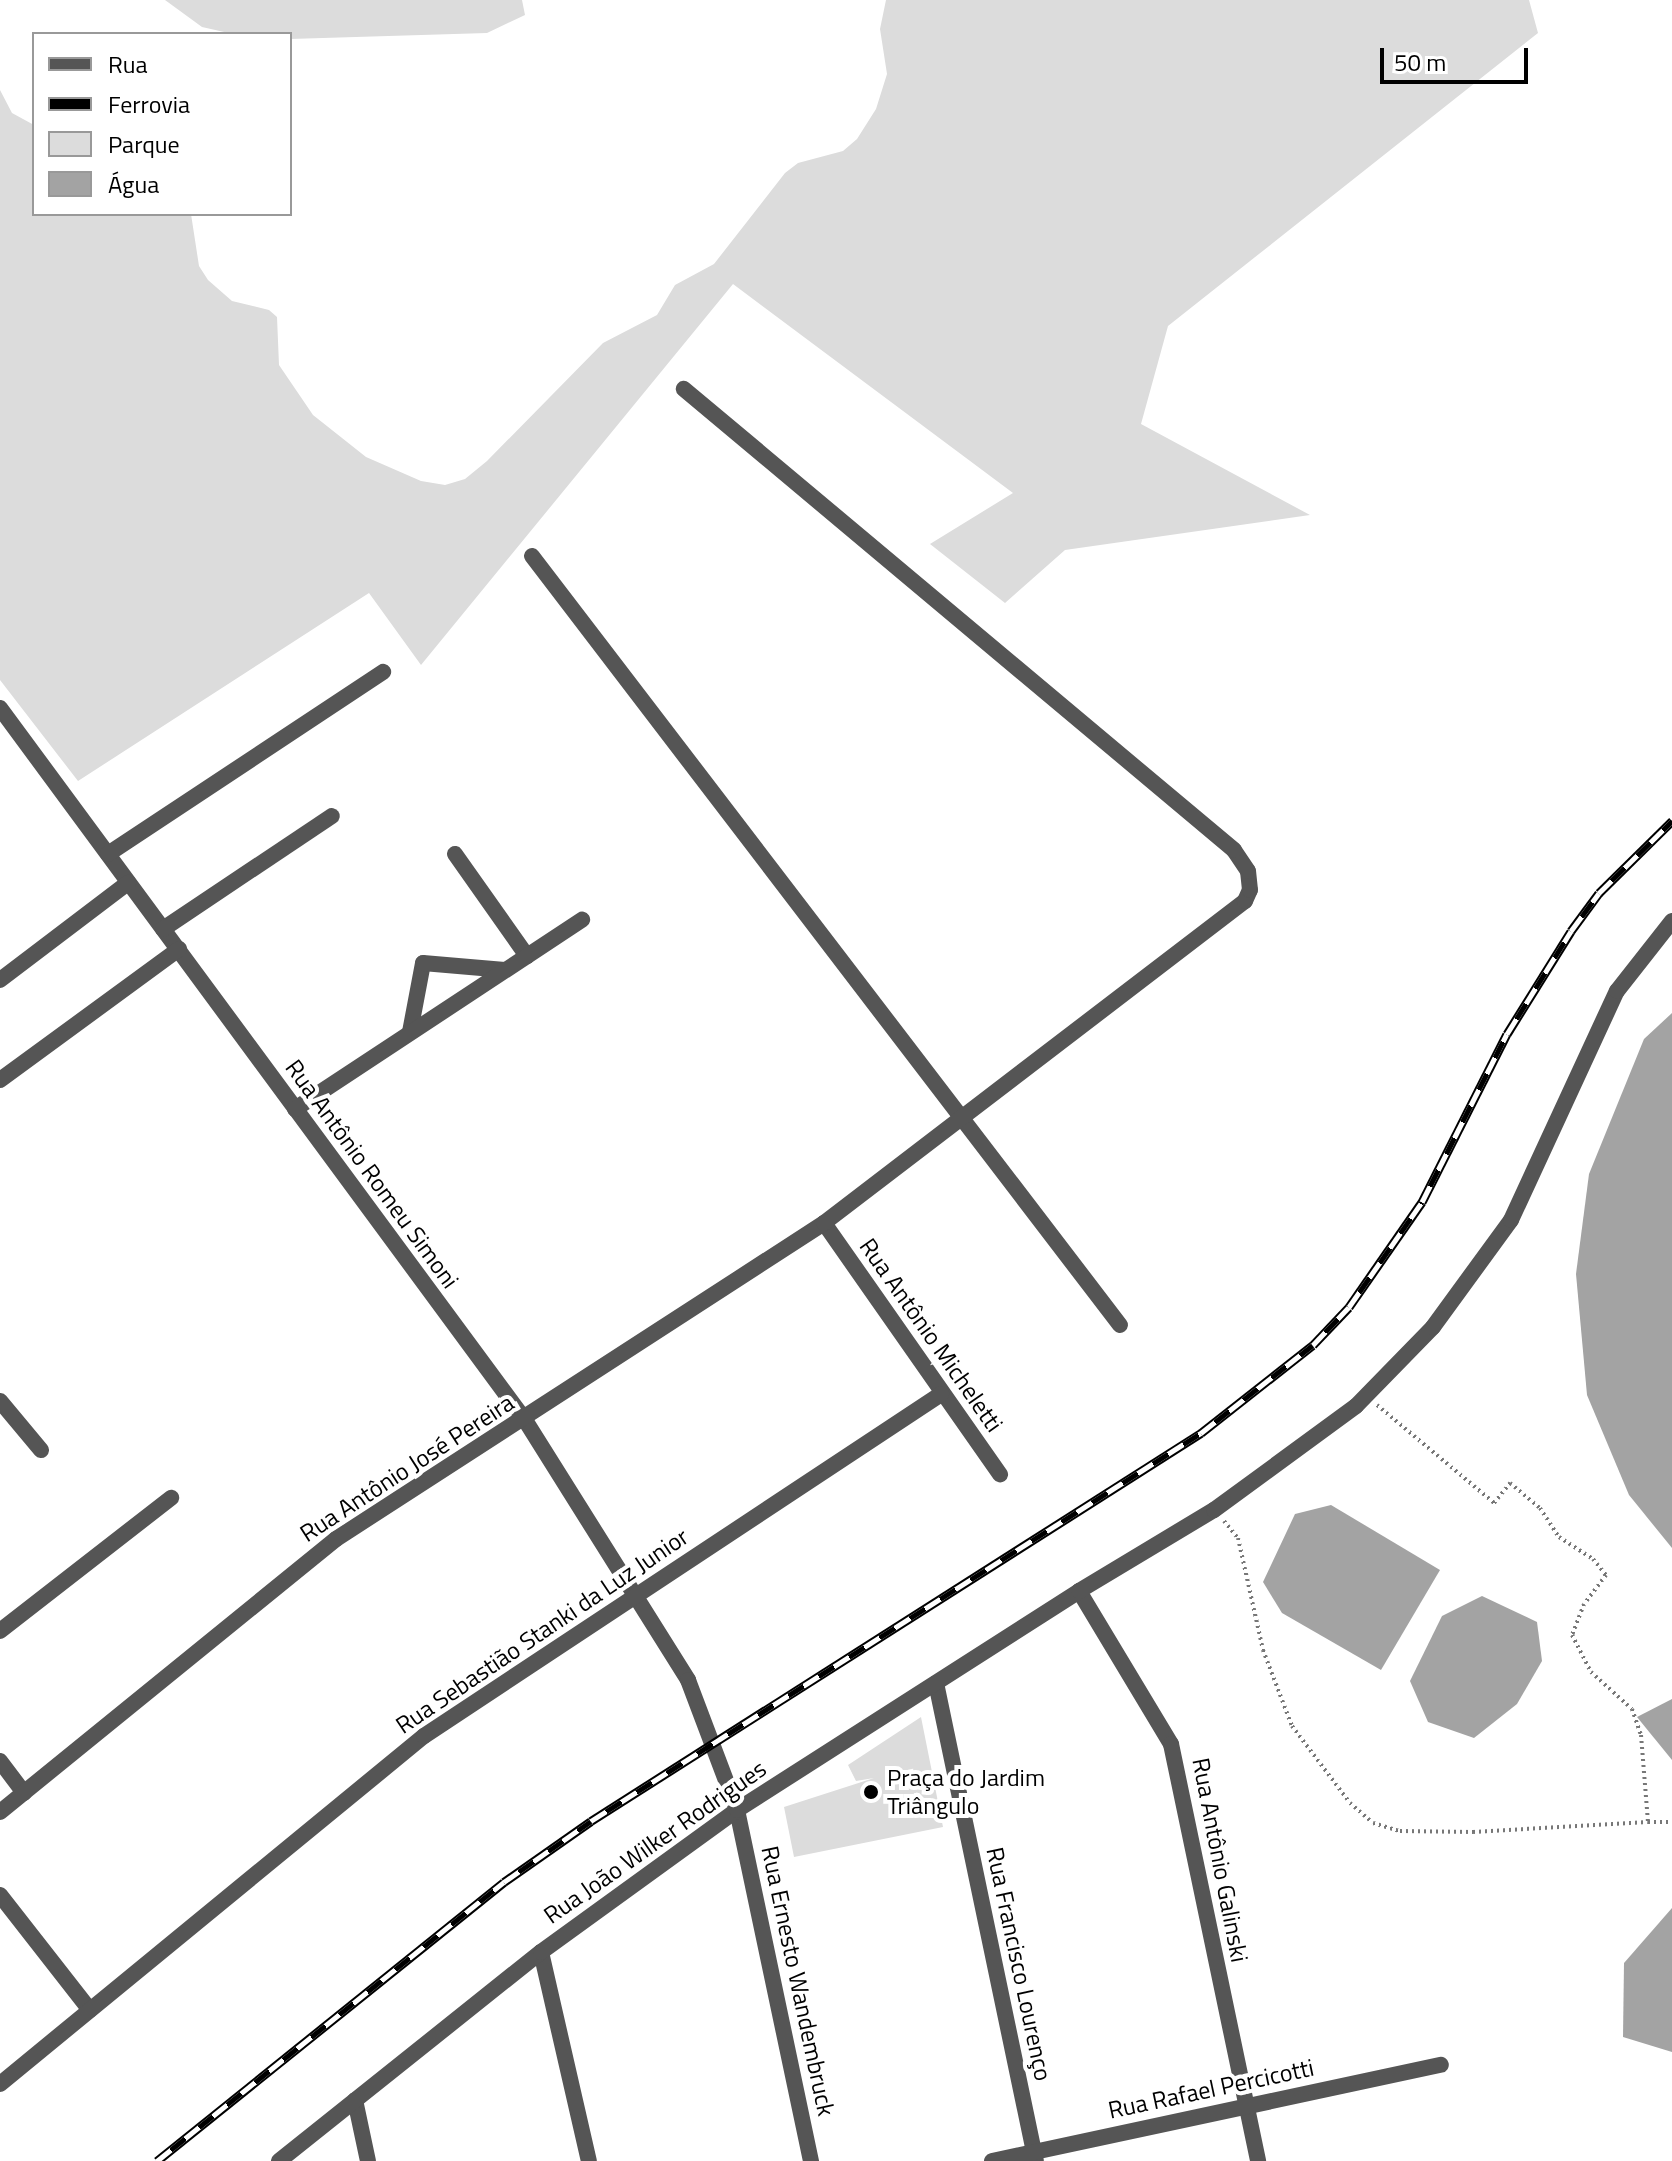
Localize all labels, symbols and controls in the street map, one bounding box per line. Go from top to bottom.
legend [32,32,292,216]
scale bar [1384,32,1532,82]
text: 50 m [1394,44,1446,80]
text: Rua [108,46,147,82]
text: Ferrovia [108,86,190,122]
text: Parque [108,126,180,162]
text: Água [108,166,159,202]
street label: Rua Antônio Romeu Simoni [279,1054,465,1294]
street label: Rua Antônio Micheletti [853,1233,1009,1437]
street label: Rua Antônio José Pereira [295,1388,519,1548]
street label: Rua Sebastião Stanki da Luz Junior [390,1522,694,1740]
street label: Rua João Wilker Rodrigues [538,1754,772,1930]
street label: Rua Antônio Galinski [1186,1755,1254,1965]
place label: Praça do Jardim Triângulo [887,1764,1045,1820]
marker: Praça do Jardim Triângulo [862,1783,880,1801]
street label: Rua Ernesto Wandembruck [755,1843,841,2119]
street label: Rua Francisco Lourenço [980,1845,1058,2083]
street label: Rua Rafael Percicotti [1106,2053,1316,2125]

